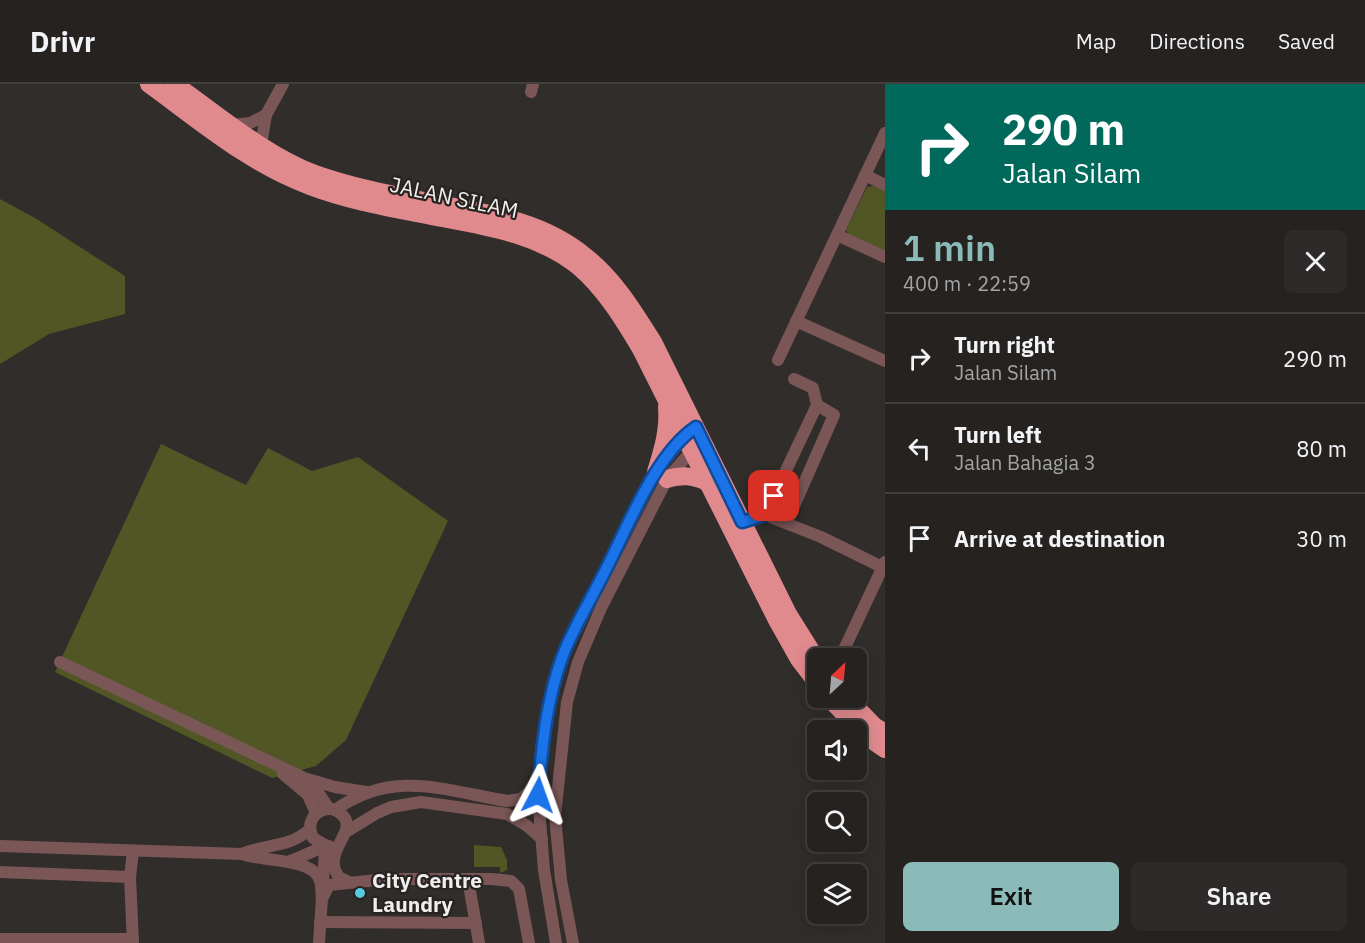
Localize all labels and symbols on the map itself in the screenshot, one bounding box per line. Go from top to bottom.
street label: JALAN SILAM [388,170,521,224]
pin [748,470,799,521]
north arrow [807,648,867,708]
position arrow [506,763,570,827]
place label: City Centre Laundry [372,866,482,918]
marker: City Centre Laundry [353,886,367,900]

